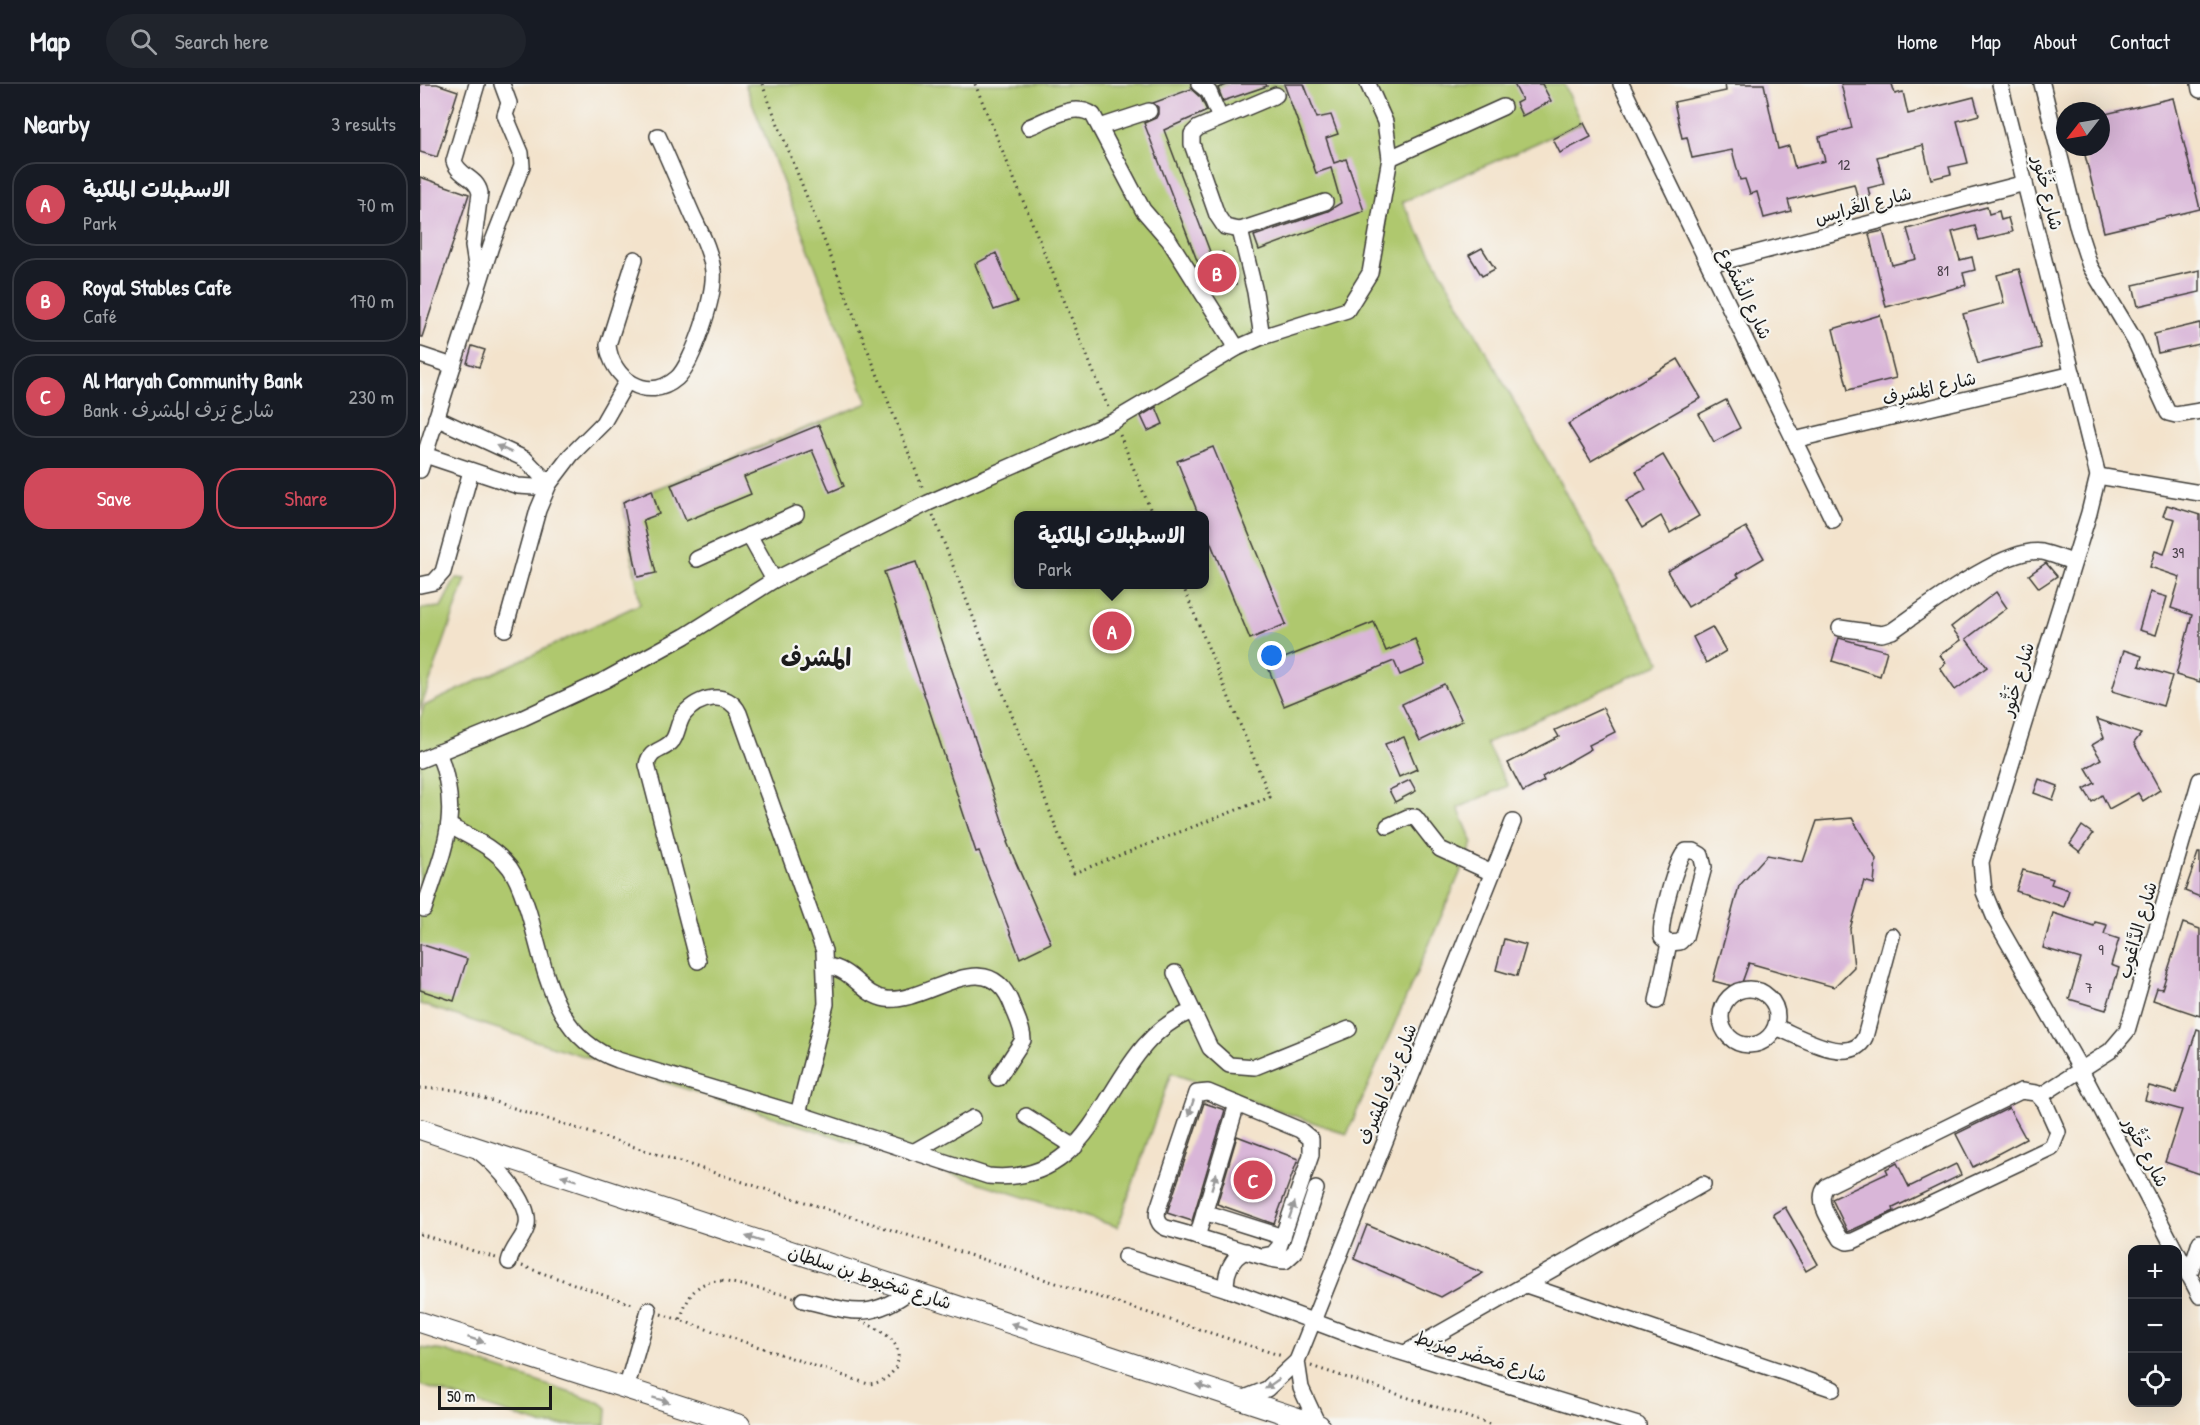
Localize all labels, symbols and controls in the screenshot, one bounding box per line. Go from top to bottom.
search box [106,14,526,68]
text: Map [30,22,70,60]
icon: search [127,25,160,58]
text: Search here [175,26,269,56]
text: Home [1897,27,1938,56]
text: Map [1971,27,2001,56]
text: About [2034,27,2077,56]
text: Contact [2110,27,2170,56]
north arrow [2056,102,2110,156]
text: Nearby [24,106,90,141]
text: 3 results [331,110,396,137]
street label: شارع خَنُّور [2026,151,2070,233]
house number: 12 [1838,154,1850,175]
text: الاسطبلات الملكية [83,174,230,204]
street label: شارع الغَرايِس [1812,180,1915,231]
text: A [41,191,50,218]
text: 70 m [357,191,394,218]
text: Park [83,209,116,236]
street label: شارع الشُّمُوع [1712,242,1780,343]
pin: B [1198,250,1236,296]
house number: 81 [1937,260,1949,281]
text: Royal Stables Cafe [83,272,232,302]
text: B [40,287,51,314]
text: 170 m [350,287,394,314]
text: Café [83,302,117,329]
text: Al Maryah Community Bank [83,365,302,395]
street label: شارع المُشرِف [1880,365,1979,412]
text: C [40,383,51,410]
text: 230 m [349,383,394,410]
text: Bank · شارع يَرف المشرف [83,396,274,423]
one-way arrow [495,445,512,454]
button: Save [24,468,204,529]
button: Share [216,468,396,529]
popup [1014,511,1209,589]
text: الاسطبلات الملكية [1038,520,1185,550]
house number: 39 [2172,542,2185,563]
text: Park [1038,555,1071,582]
pin: A [1092,608,1132,654]
street label: شارع خَنُّور [1993,639,2040,721]
district label: المشرف [781,641,851,673]
your location [1257,641,1286,670]
street label: شارع الدَّاعُوب [2111,879,2163,981]
house number: 9 [2098,939,2104,960]
house number: 7 [2085,977,2093,998]
street label: شارع يَرف المشرف [1351,1020,1423,1148]
one-way arrow [1186,1099,1196,1117]
street label: شارع خَنُّور [2116,1111,2175,1191]
pin: C [1234,1158,1272,1202]
one-way arrow [559,1172,577,1182]
one-way arrow [1209,1172,1219,1190]
one-way arrow [1288,1201,1298,1219]
one-way arrow [745,1233,763,1243]
street label: شارع شخبوط بن سلطان [785,1239,955,1315]
map controls [2128,1245,2182,1407]
button: + [2128,1245,2182,1299]
button: − [2128,1299,2182,1353]
one-way arrow [1010,1321,1028,1330]
street label: شارع مَحضَر صِرَيط [1412,1324,1550,1388]
one-way arrow [467,1336,485,1345]
button: locate [2128,1353,2182,1407]
one-way arrow [1265,1378,1281,1390]
one-way arrow [1195,1382,1213,1391]
scale bar [438,1383,552,1410]
text: 50 m [447,1385,476,1407]
one-way arrow [652,1396,670,1405]

